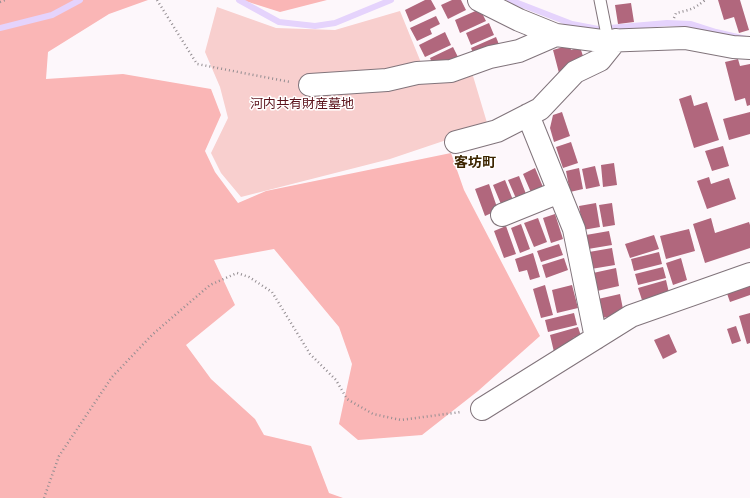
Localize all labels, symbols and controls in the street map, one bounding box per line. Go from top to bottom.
park label: 河内共有財産墓地 [250,96,354,112]
district label: 客坊町 [454,155,496,171]

